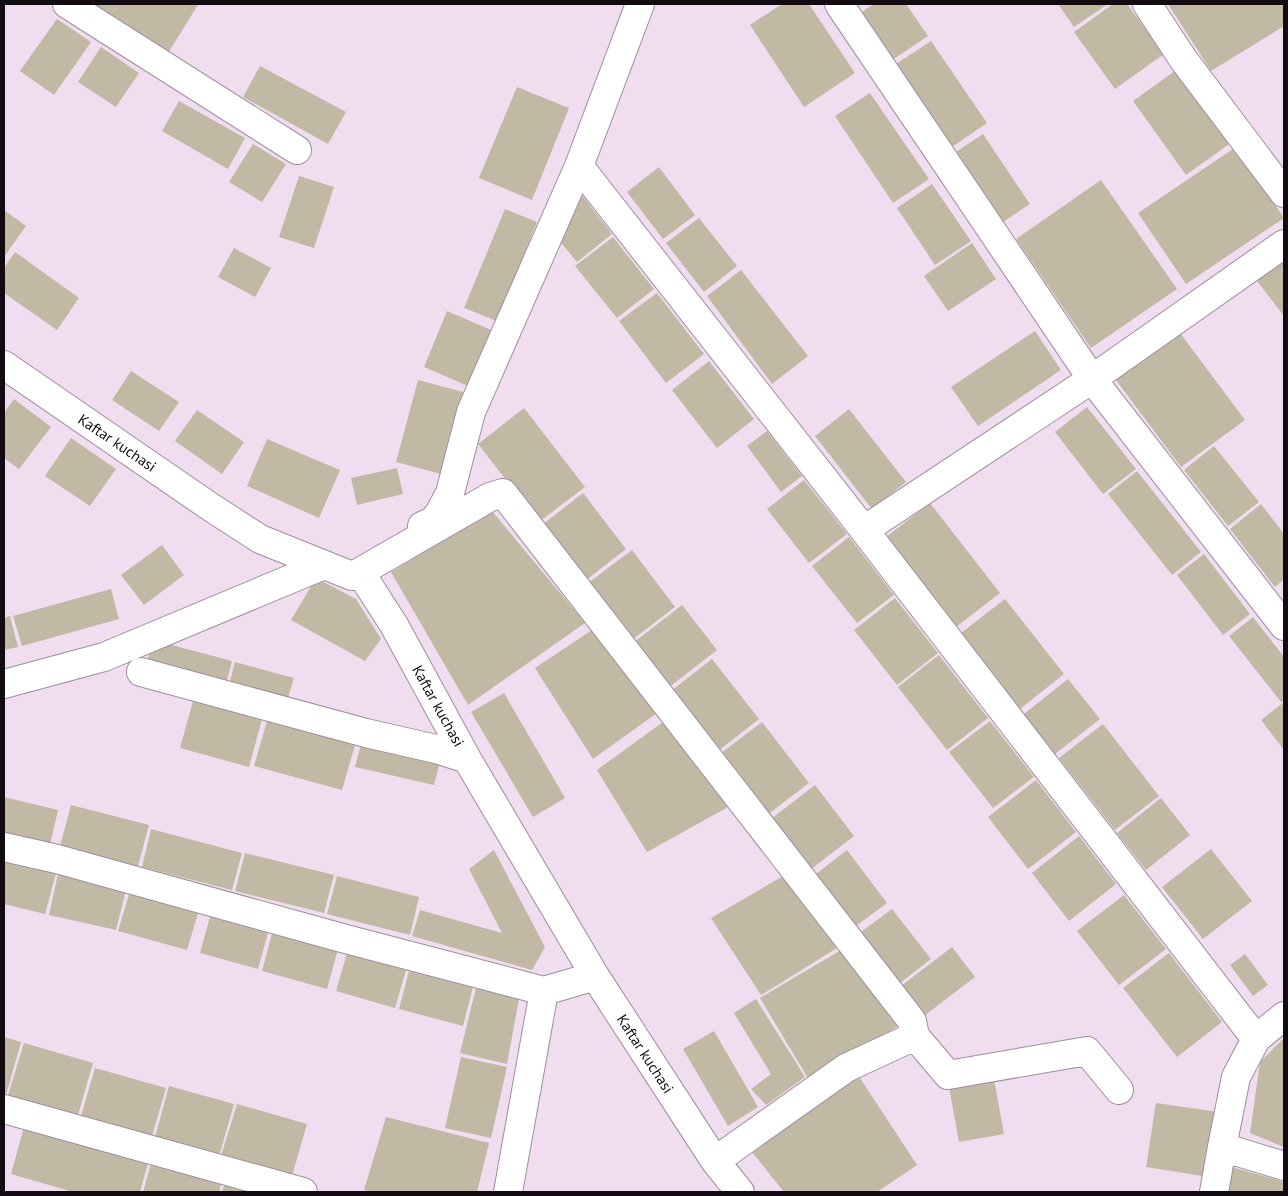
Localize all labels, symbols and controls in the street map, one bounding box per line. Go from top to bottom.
street label: Kaftar kuchasi [75,409,160,476]
street label: Kaftar kuchasi [408,662,469,750]
street label: Kaftar kuchasi [613,1011,678,1097]

